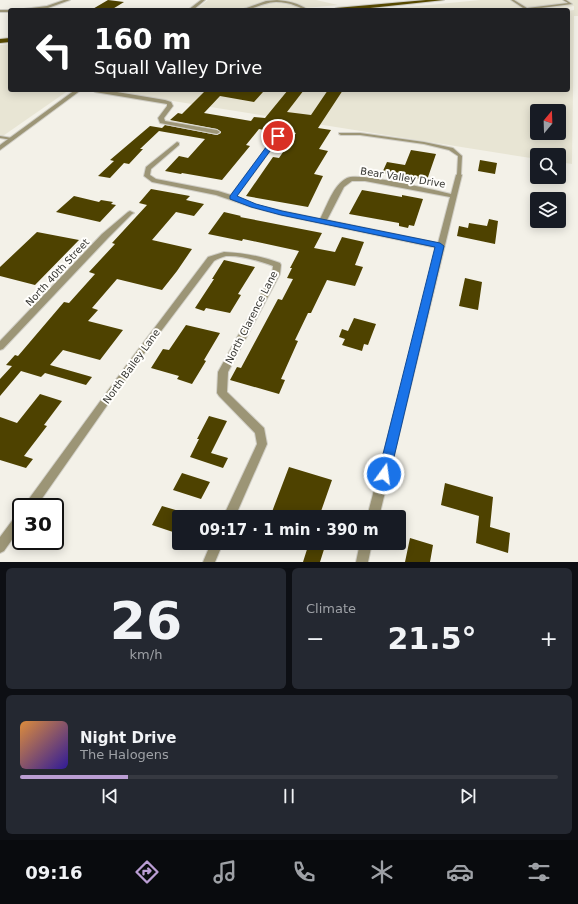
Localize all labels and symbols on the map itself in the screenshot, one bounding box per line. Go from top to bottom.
north arrow [530,104,566,140]
pin [261,119,295,153]
street label: Bear Valley Drive [360,165,446,190]
street label: North 40th Street [23,236,91,308]
street label: North Clarence Lane [223,269,280,365]
street label: North Bailey Lane [101,327,162,406]
position arrow [363,453,405,495]
speed limit sign: 30 [12,498,64,550]

